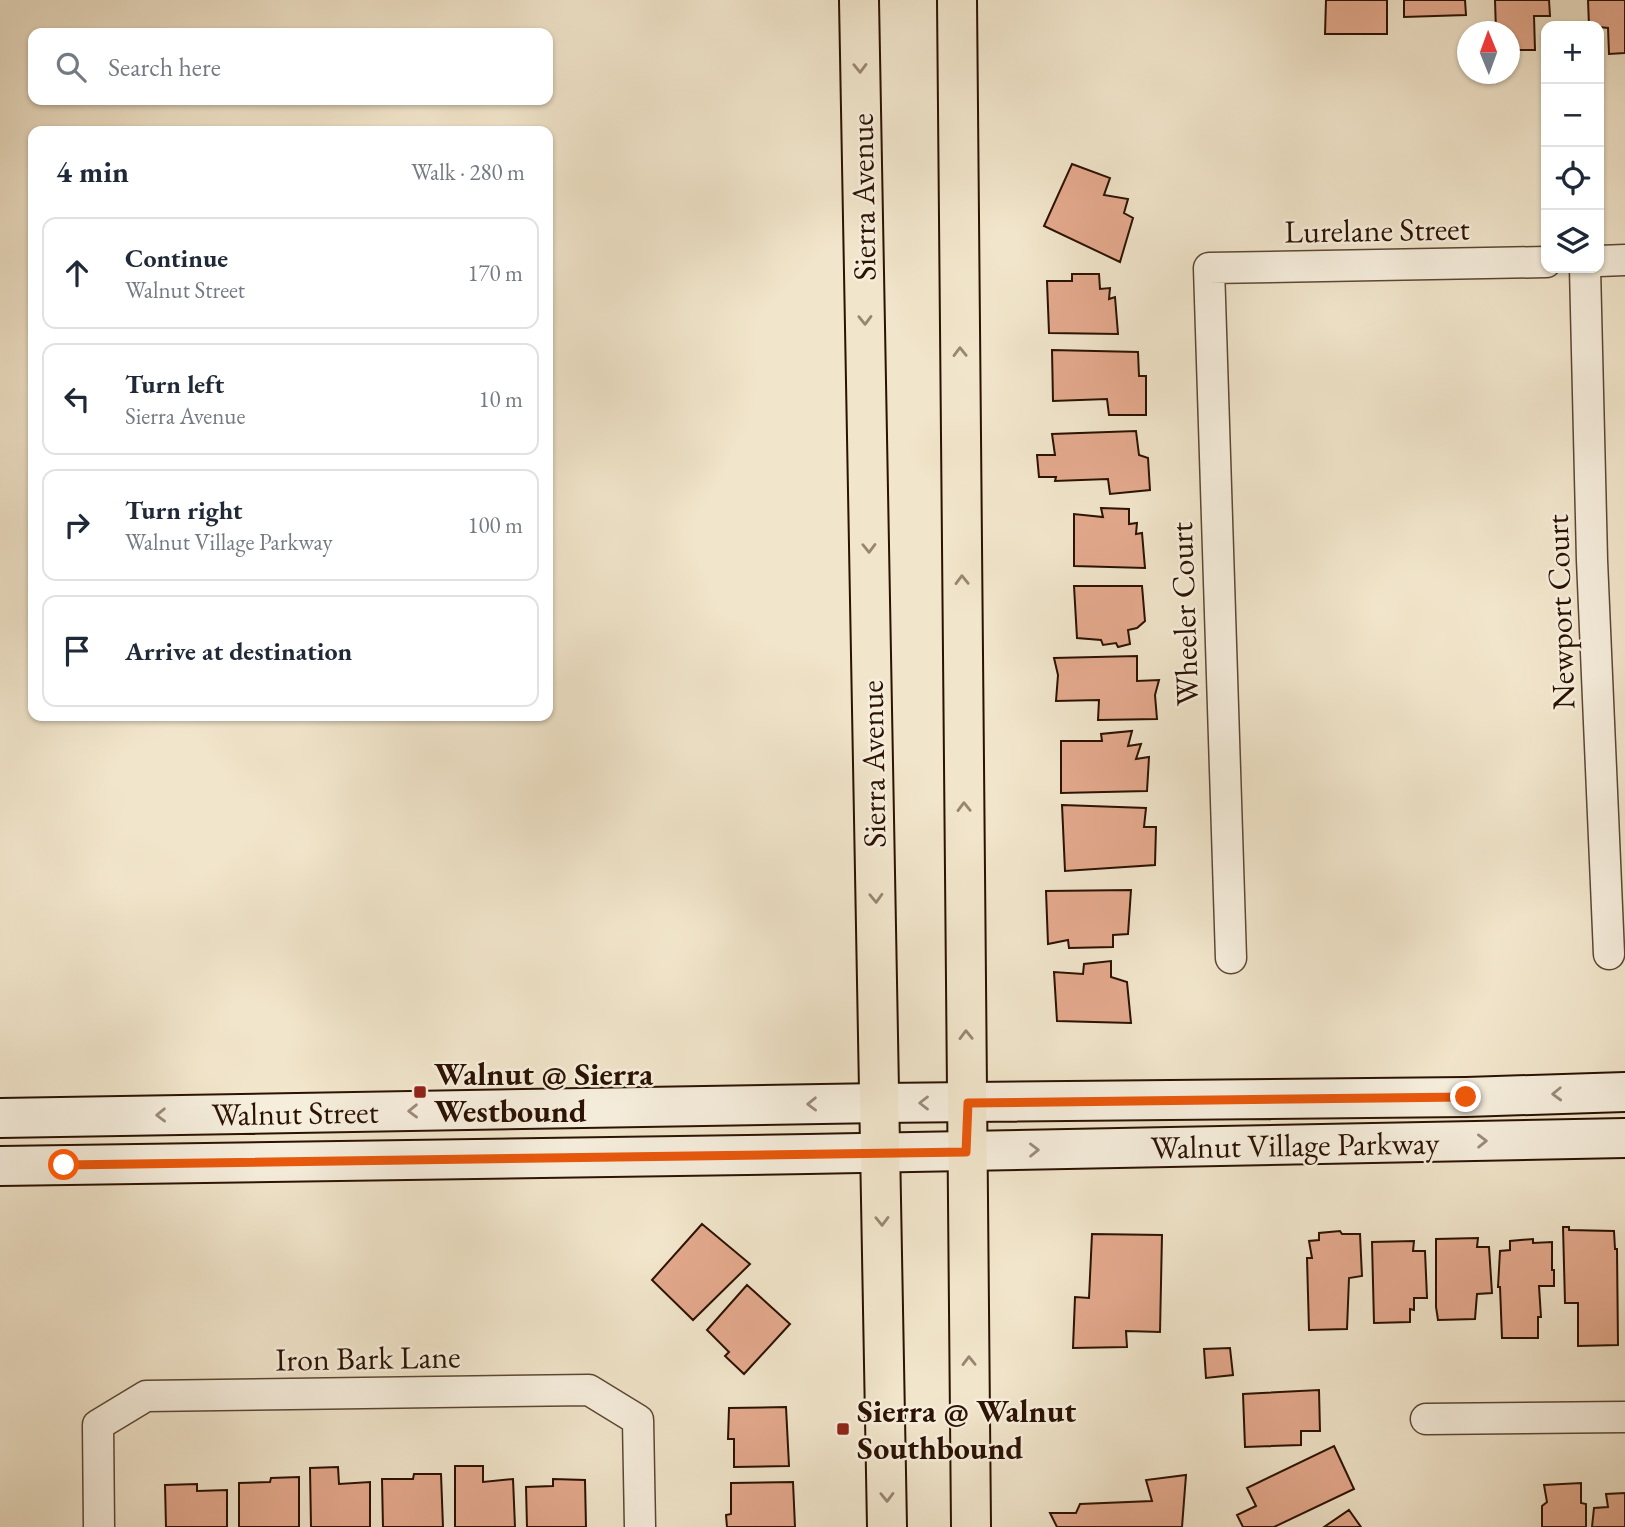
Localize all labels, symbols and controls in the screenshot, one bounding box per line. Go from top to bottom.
north arrow [1457,21,1520,84]
map controls [1541,21,1604,273]
button: + [1541,21,1604,84]
search box [28,28,553,105]
icon: search [52,48,90,86]
text: Search here [108,50,221,84]
one-way arrow [853,63,868,74]
button: − [1541,84,1604,147]
street label: Sierra Avenue [841,113,885,281]
button: locate [1541,147,1604,210]
text: 4 min [56,152,129,191]
text: Walk · 280 m [411,157,525,187]
street label: Lurelane Street [1284,207,1470,253]
button: layers [1541,210,1604,273]
text: Continue [125,241,228,275]
icon: ahead [58,254,96,292]
text: 170 m [467,258,523,288]
text: Walnut Street [125,275,245,305]
one-way arrow [857,315,873,326]
one-way arrow [952,346,968,357]
text: Turn left [125,367,224,401]
icon: left [58,380,96,418]
text: 10 m [478,384,523,414]
text: Sierra Avenue [125,401,245,431]
text: Turn right [125,493,243,527]
icon: right [58,506,96,544]
text: 100 m [467,510,523,540]
street label: Newport Court [1536,514,1584,710]
street label: Wheeler Court [1160,521,1208,707]
text: Walnut Village Parkway [125,527,333,557]
one-way arrow [861,542,876,553]
one-way arrow [954,574,970,584]
icon: arrive [58,632,96,670]
text: Arrive at destination [125,634,352,668]
street label: Sierra Avenue [851,680,895,848]
one-way arrow [956,801,972,812]
one-way arrow [868,893,884,904]
one-way arrow [959,1029,974,1040]
place label: Walnut @ Sierra Westbound [434,1053,654,1132]
route end [1450,1081,1481,1112]
marker: Walnut @ Sierra Westbound [412,1084,428,1100]
one-way arrow [1551,1087,1562,1102]
street label: Walnut Street [211,1091,379,1135]
one-way arrow [918,1095,929,1111]
one-way arrow [807,1097,818,1112]
one-way arrow [408,1103,418,1119]
one-way arrow [156,1107,166,1123]
street label: Walnut Village Parkway [1150,1121,1441,1169]
one-way arrow [1477,1134,1488,1149]
one-way arrow [1029,1143,1040,1158]
route start [48,1149,79,1180]
one-way arrow [874,1216,890,1227]
street label: Iron Bark Lane [275,1335,461,1381]
one-way arrow [961,1355,977,1366]
place label: Sierra @ Walnut Southbound [857,1390,1076,1469]
marker: Sierra @ Walnut Southbound [835,1421,851,1437]
one-way arrow [879,1492,895,1503]

